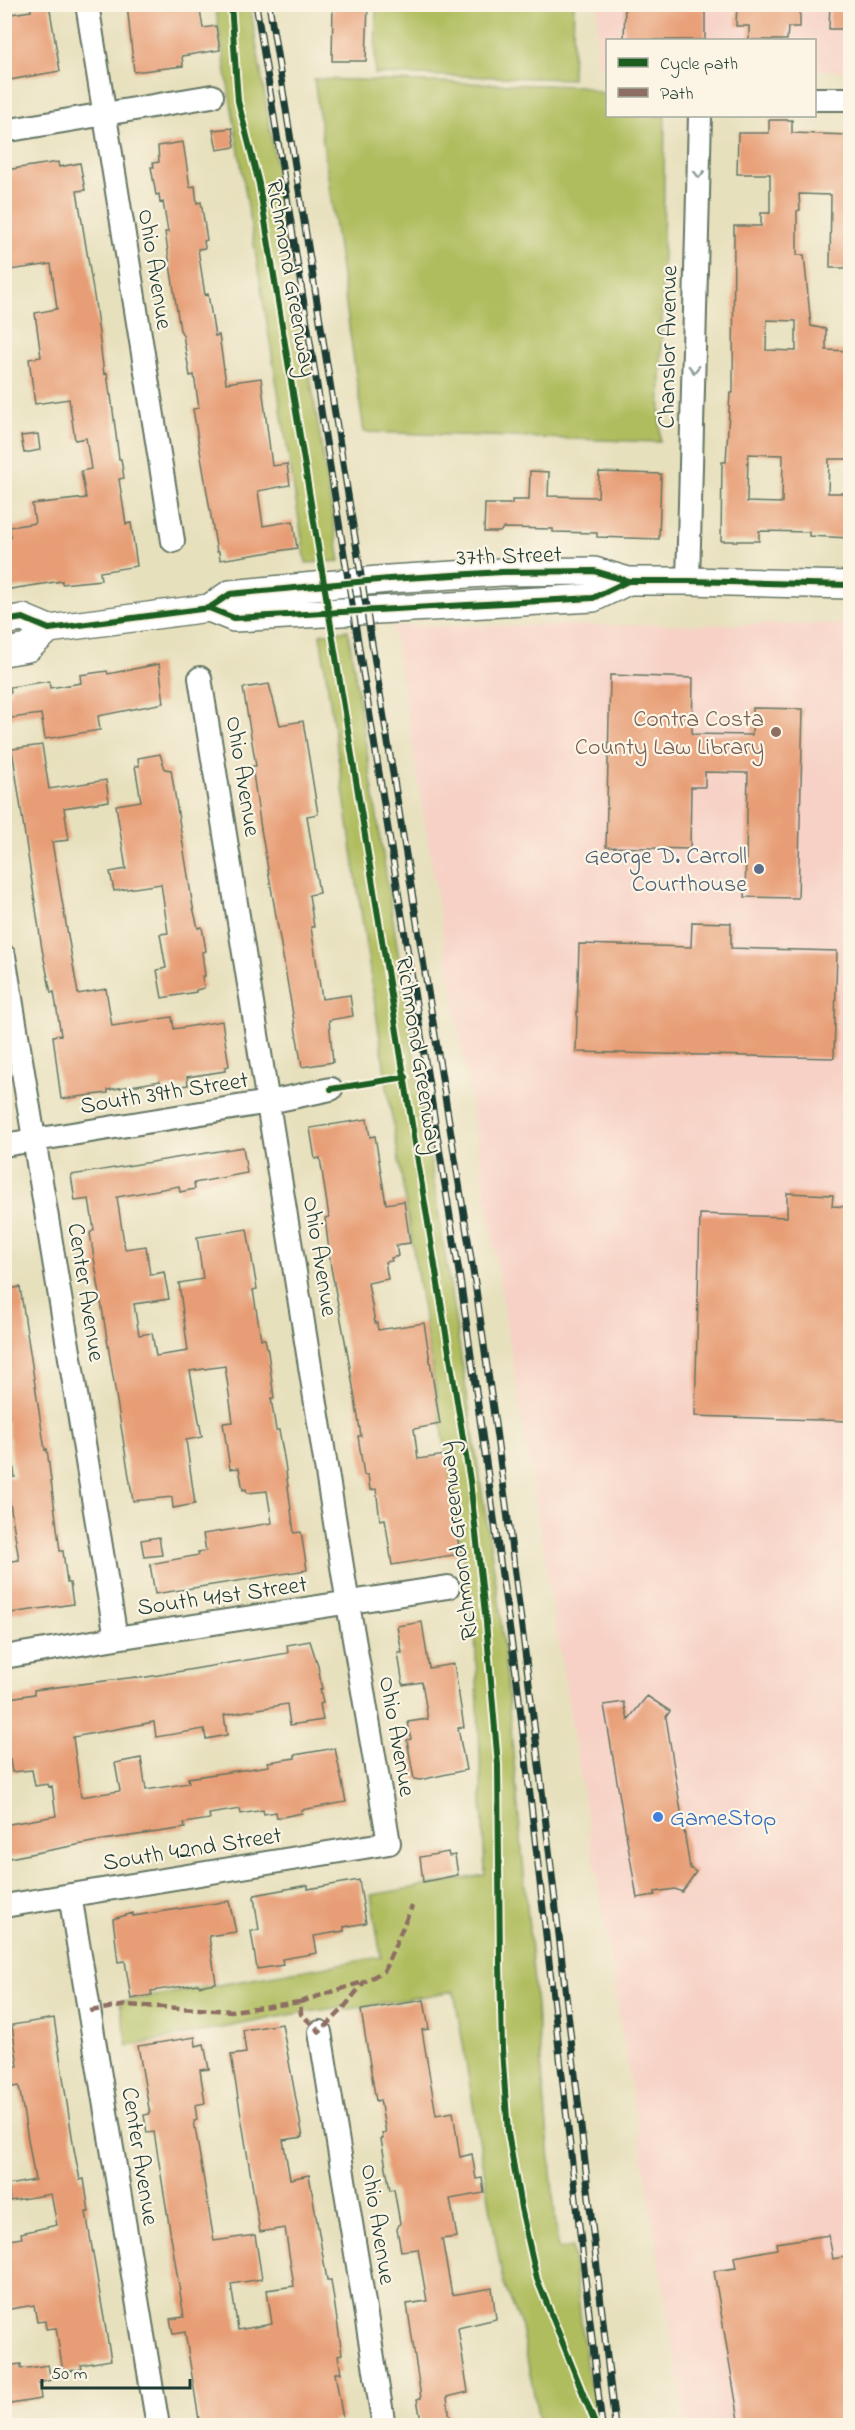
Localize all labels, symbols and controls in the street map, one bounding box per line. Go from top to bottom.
legend [606,39,816,117]
text: Cycle path [660,52,738,78]
text: Path [660,82,694,108]
one-way arrow [692,169,705,178]
street label: Richmond Greenway [254,177,324,380]
street label: Ohio Avenue [127,207,180,332]
street label: Chanslor Avenue [651,265,688,429]
one-way arrow [687,364,700,373]
street label: 37th Street [456,538,563,577]
place label: Contra Costa County Law Library [575,703,764,767]
street label: Ohio Avenue [215,714,268,839]
marker: Contra Costa County Law Library [769,725,783,739]
place label: George D. Carroll Courthouse [584,840,747,903]
marker: George D. Carroll Courthouse [752,862,766,876]
street label: Richmond Greenway [384,954,450,1157]
street label: South 39th Street [78,1064,251,1125]
street label: Ohio Avenue [292,1194,345,1319]
street label: Center Avenue [56,1221,113,1364]
street label: Richmond Greenway [430,1439,490,1642]
street label: South 41st Street [135,1568,310,1627]
street label: Ohio Avenue [368,1673,423,1800]
place label: GameStop [670,1802,776,1837]
marker: GameStop [651,1810,665,1824]
street label: South 42nd Street [100,1819,284,1882]
street label: Center Avenue [110,2085,167,2228]
street label: Ohio Avenue [350,2162,403,2287]
scale bar [42,2352,190,2390]
text: 50 m [51,2362,88,2388]

